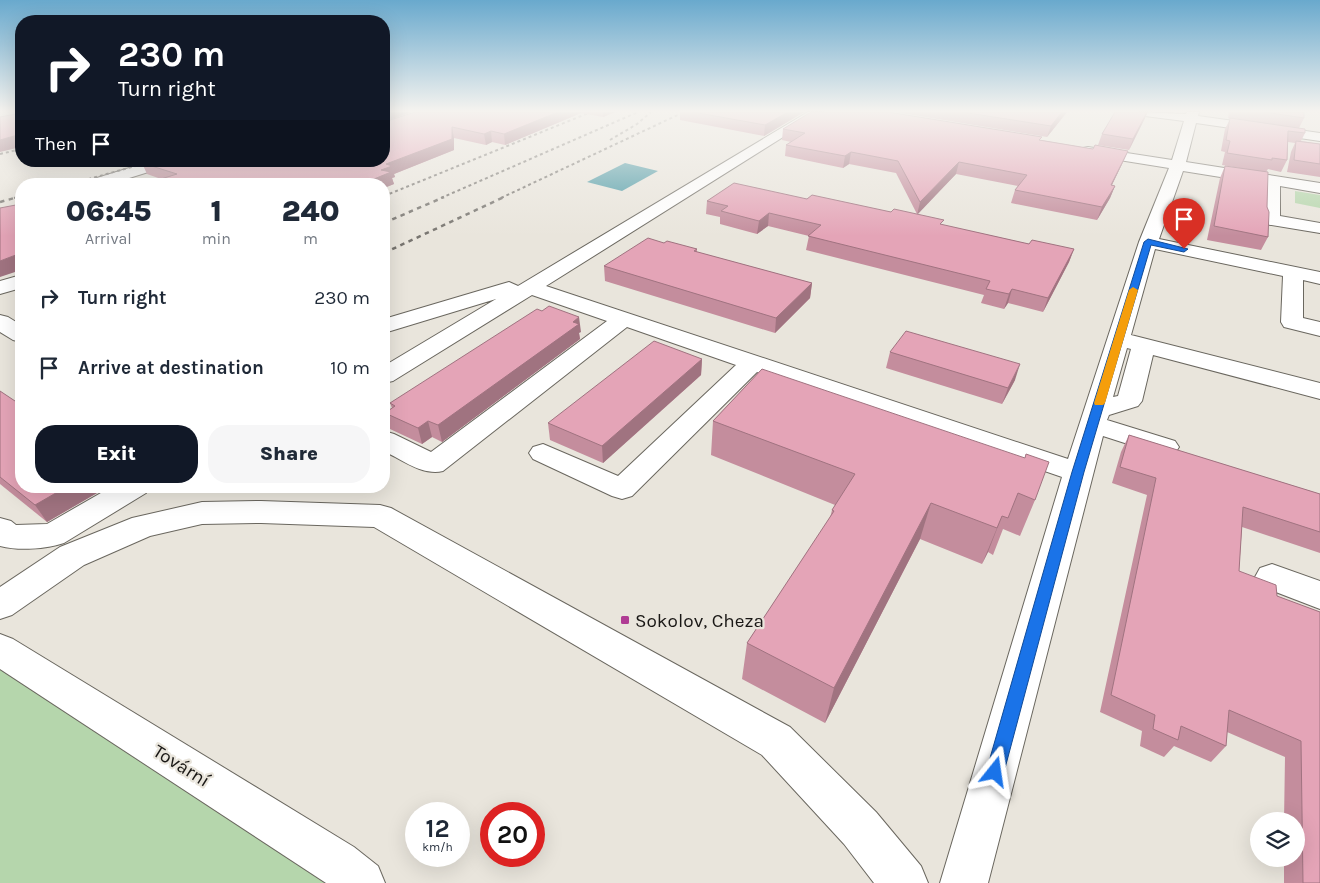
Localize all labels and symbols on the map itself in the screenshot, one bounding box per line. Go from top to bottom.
pin [1163,198,1205,249]
place label: Sokolov, Cheza [635,610,764,632]
marker: Sokolov, Cheza [619,614,631,626]
street label: Tovární [149,740,214,792]
position arrow [968,745,1020,797]
speed limit sign: 20 [480,802,545,867]

